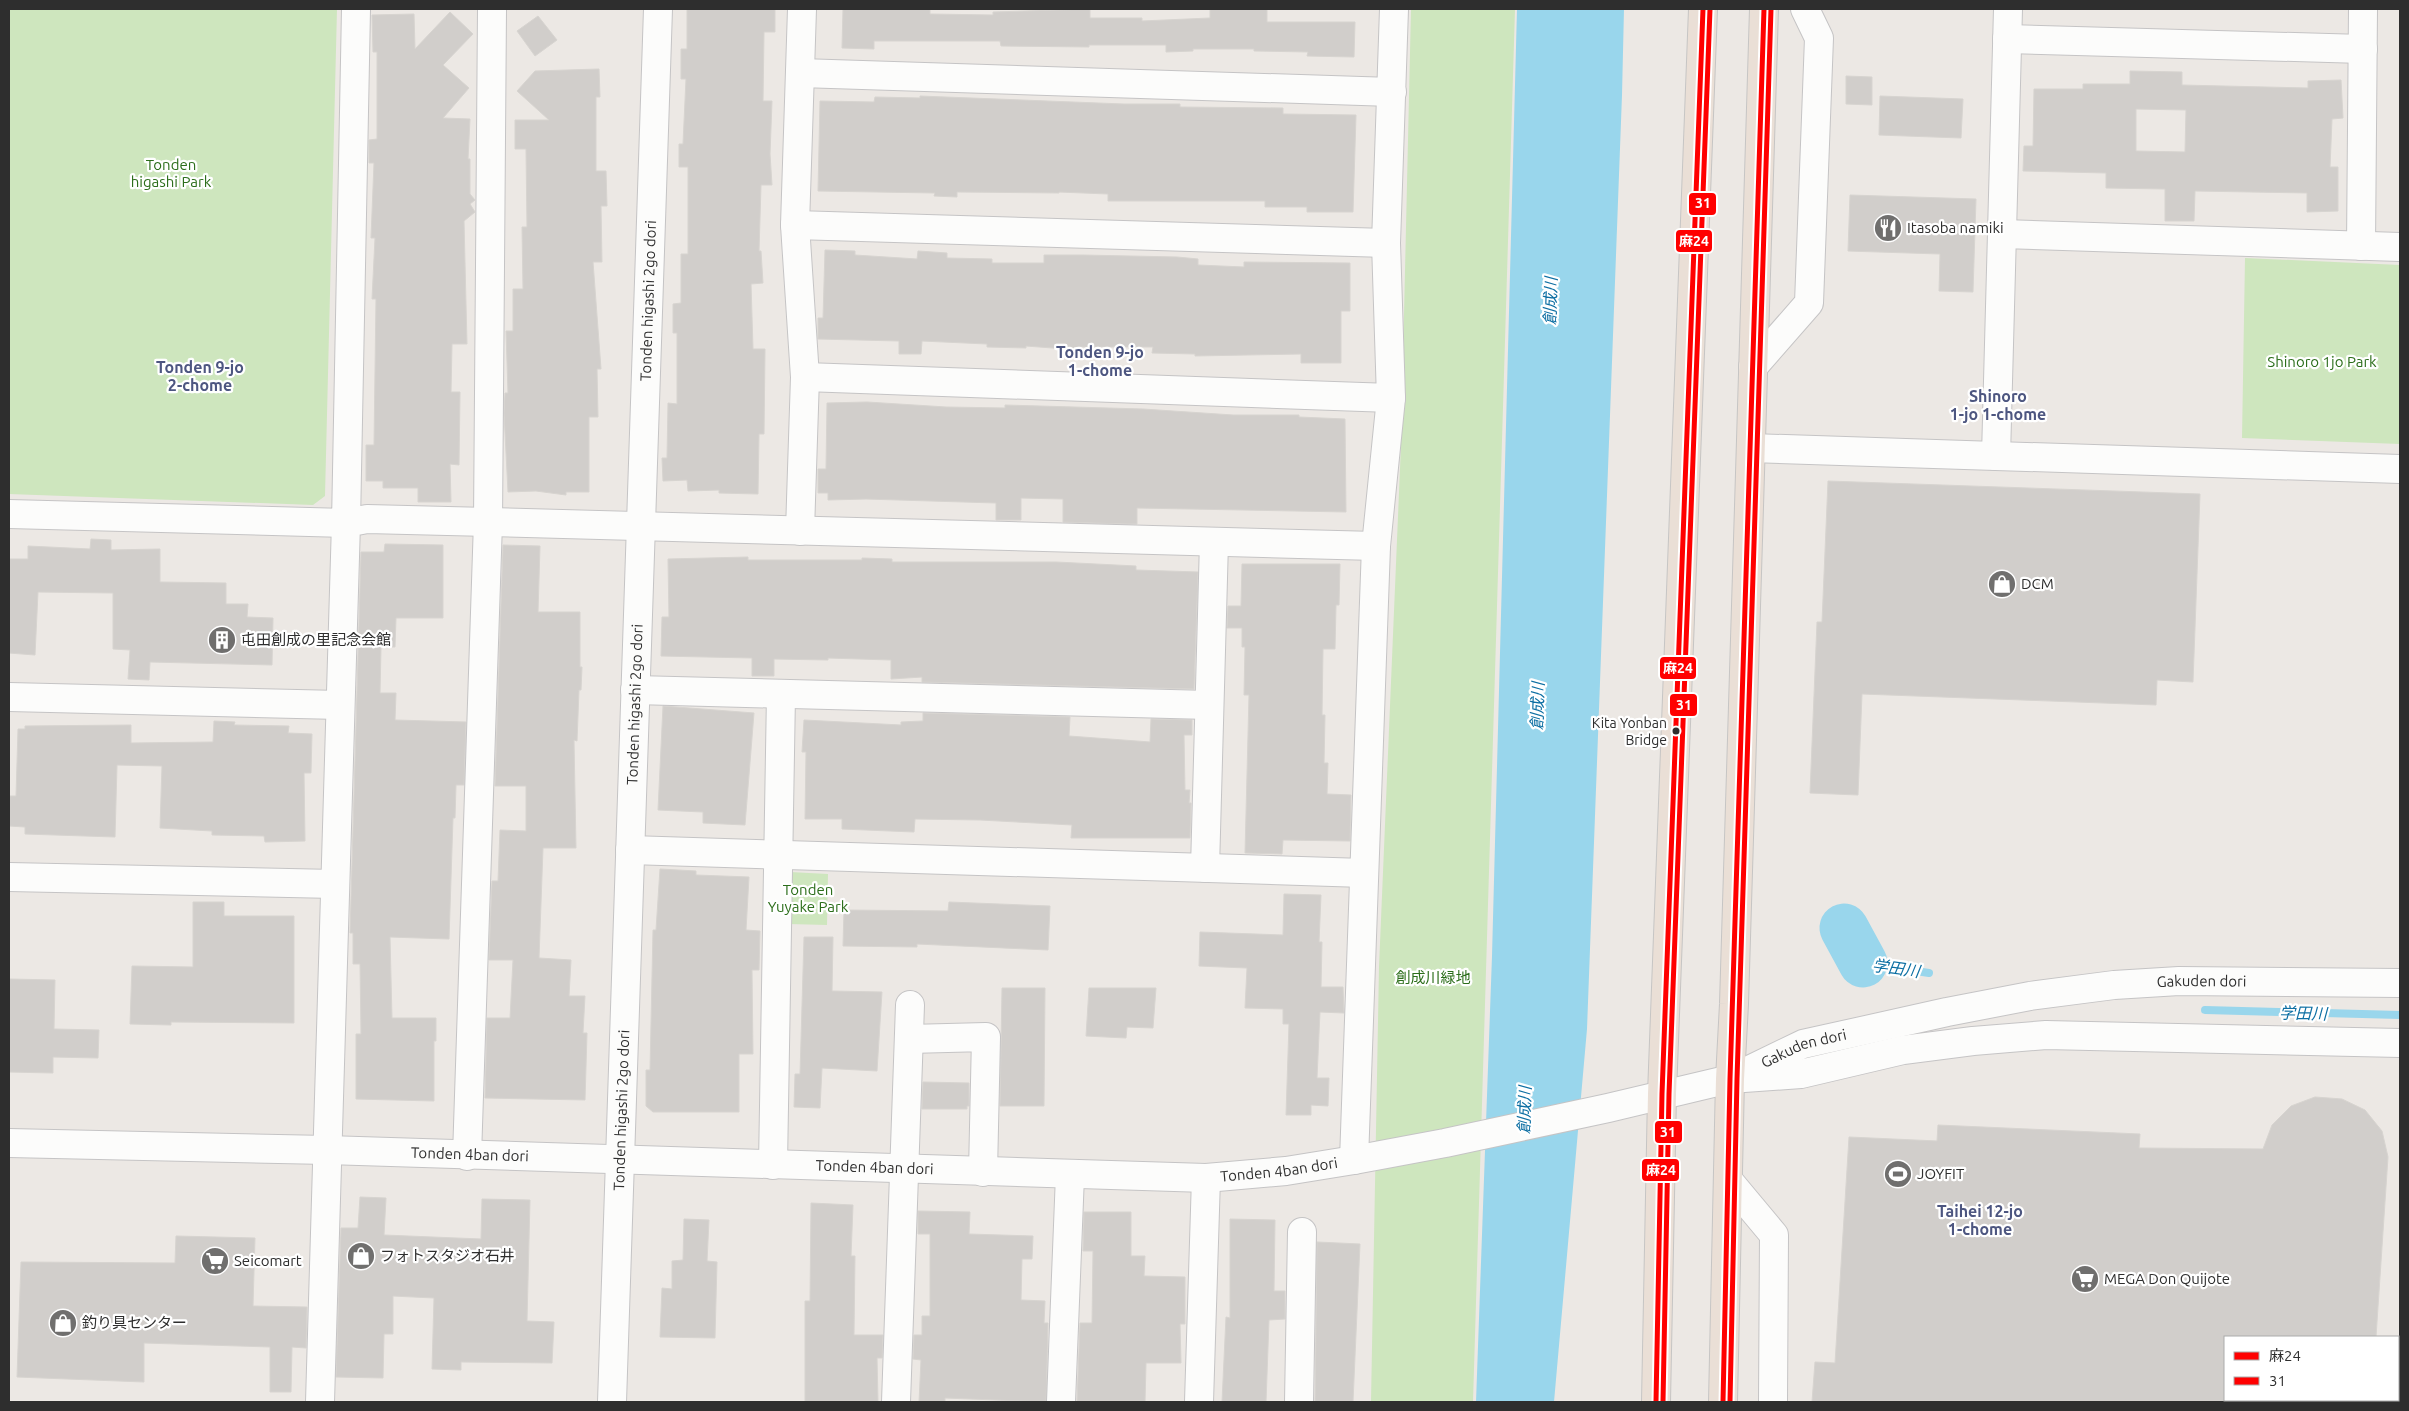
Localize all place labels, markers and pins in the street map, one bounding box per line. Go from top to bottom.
restaurant icon: Itasoba namiki [1873,213,1903,243]
place label: Itasoba namiki [1907,219,2004,236]
shop icon: DCM [1987,569,2017,599]
place label: DCM [2021,575,2054,592]
building icon: 屯田創成の里記念会館 [207,625,237,655]
place label: 屯田創成の里記念会館 [241,631,391,648]
place label: Kita Yonban Bridge [1592,715,1667,748]
marker: Kita Yonban Bridge [1671,726,1681,736]
sports icon: JOYFIT [1883,1159,1913,1189]
place label: JOYFIT [1917,1165,1965,1182]
shop icon: フォトスタジオ石井 [346,1241,376,1271]
supermarket icon: Seicomart [200,1246,230,1276]
place label: フォトスタジオ石井 [380,1247,515,1264]
place label: Seicomart [234,1252,302,1269]
supermarket icon: MEGA Don Quijote [2070,1264,2100,1294]
place label: MEGA Don Quijote [2104,1270,2230,1287]
shop icon: 釣り具センター [48,1308,78,1338]
place label: 釣り具センター [82,1314,187,1331]

